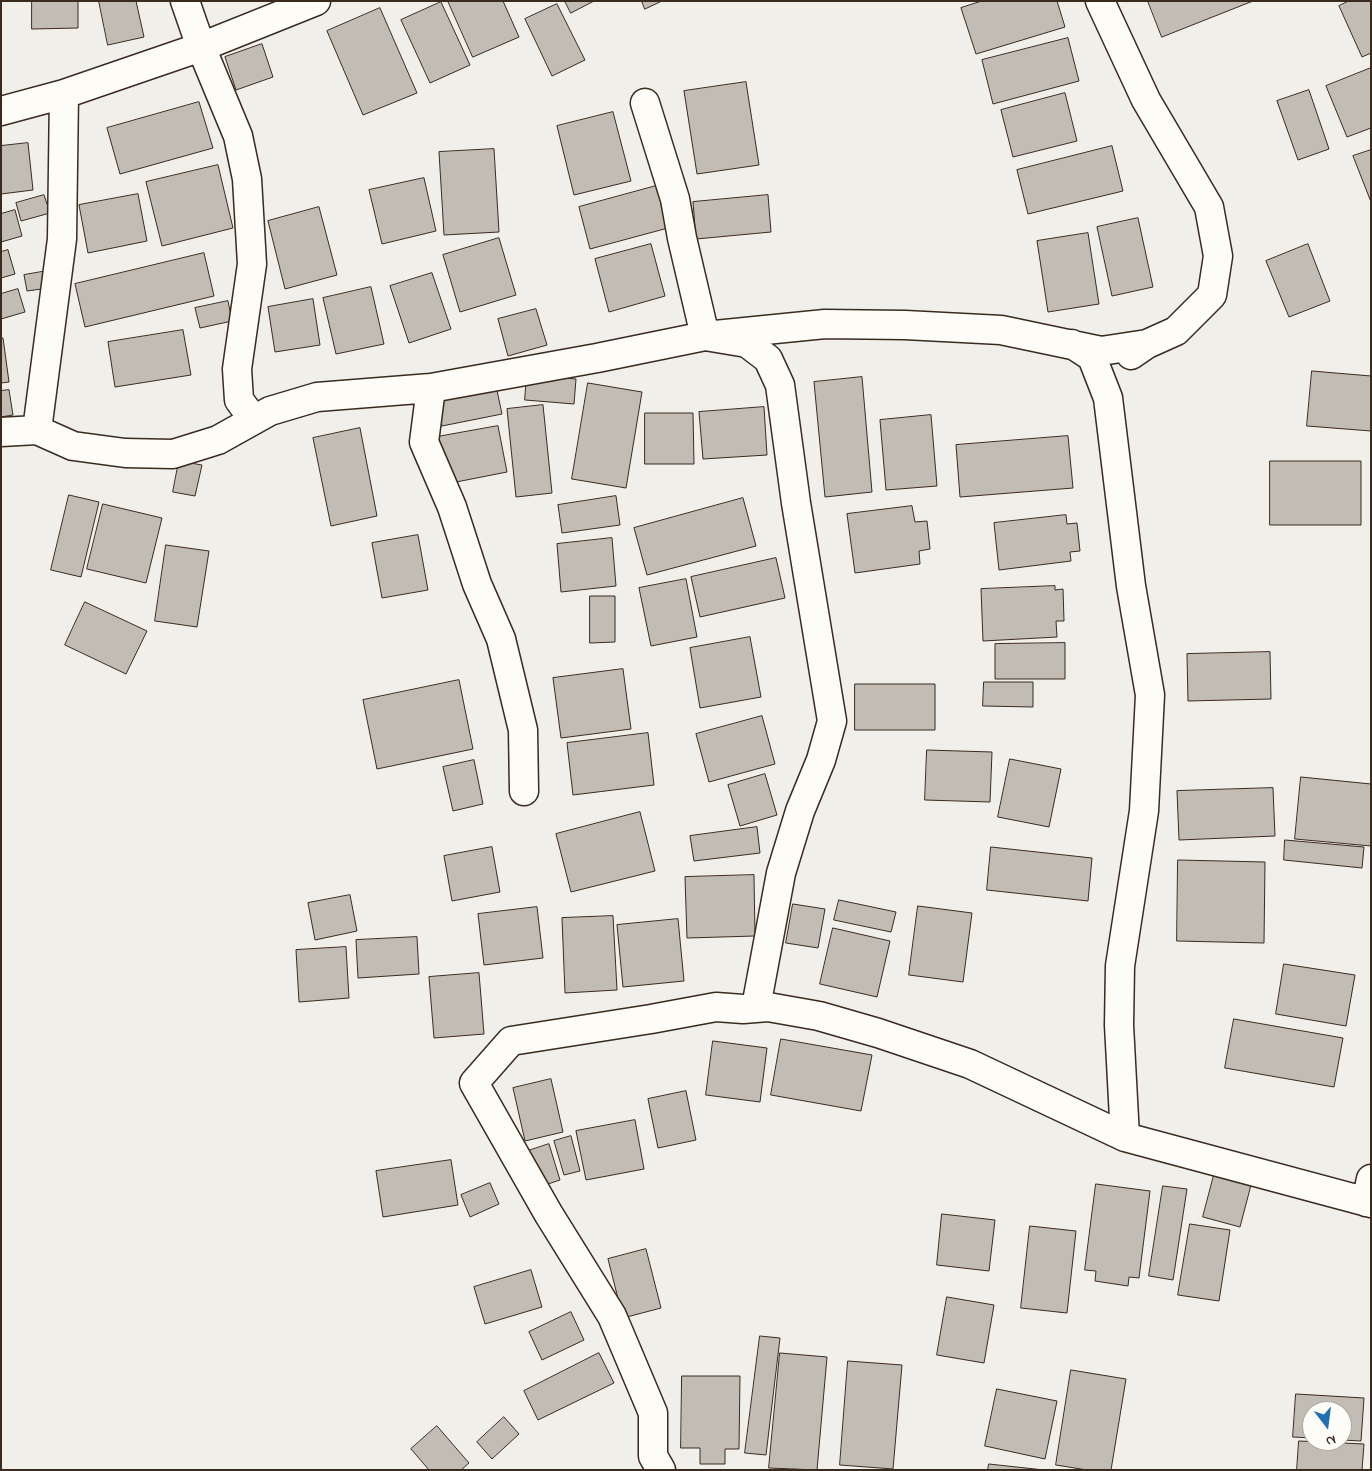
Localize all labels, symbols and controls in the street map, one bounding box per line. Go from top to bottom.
north arrow [1302,1401,1352,1451]
text: N [1323,1429,1338,1451]

